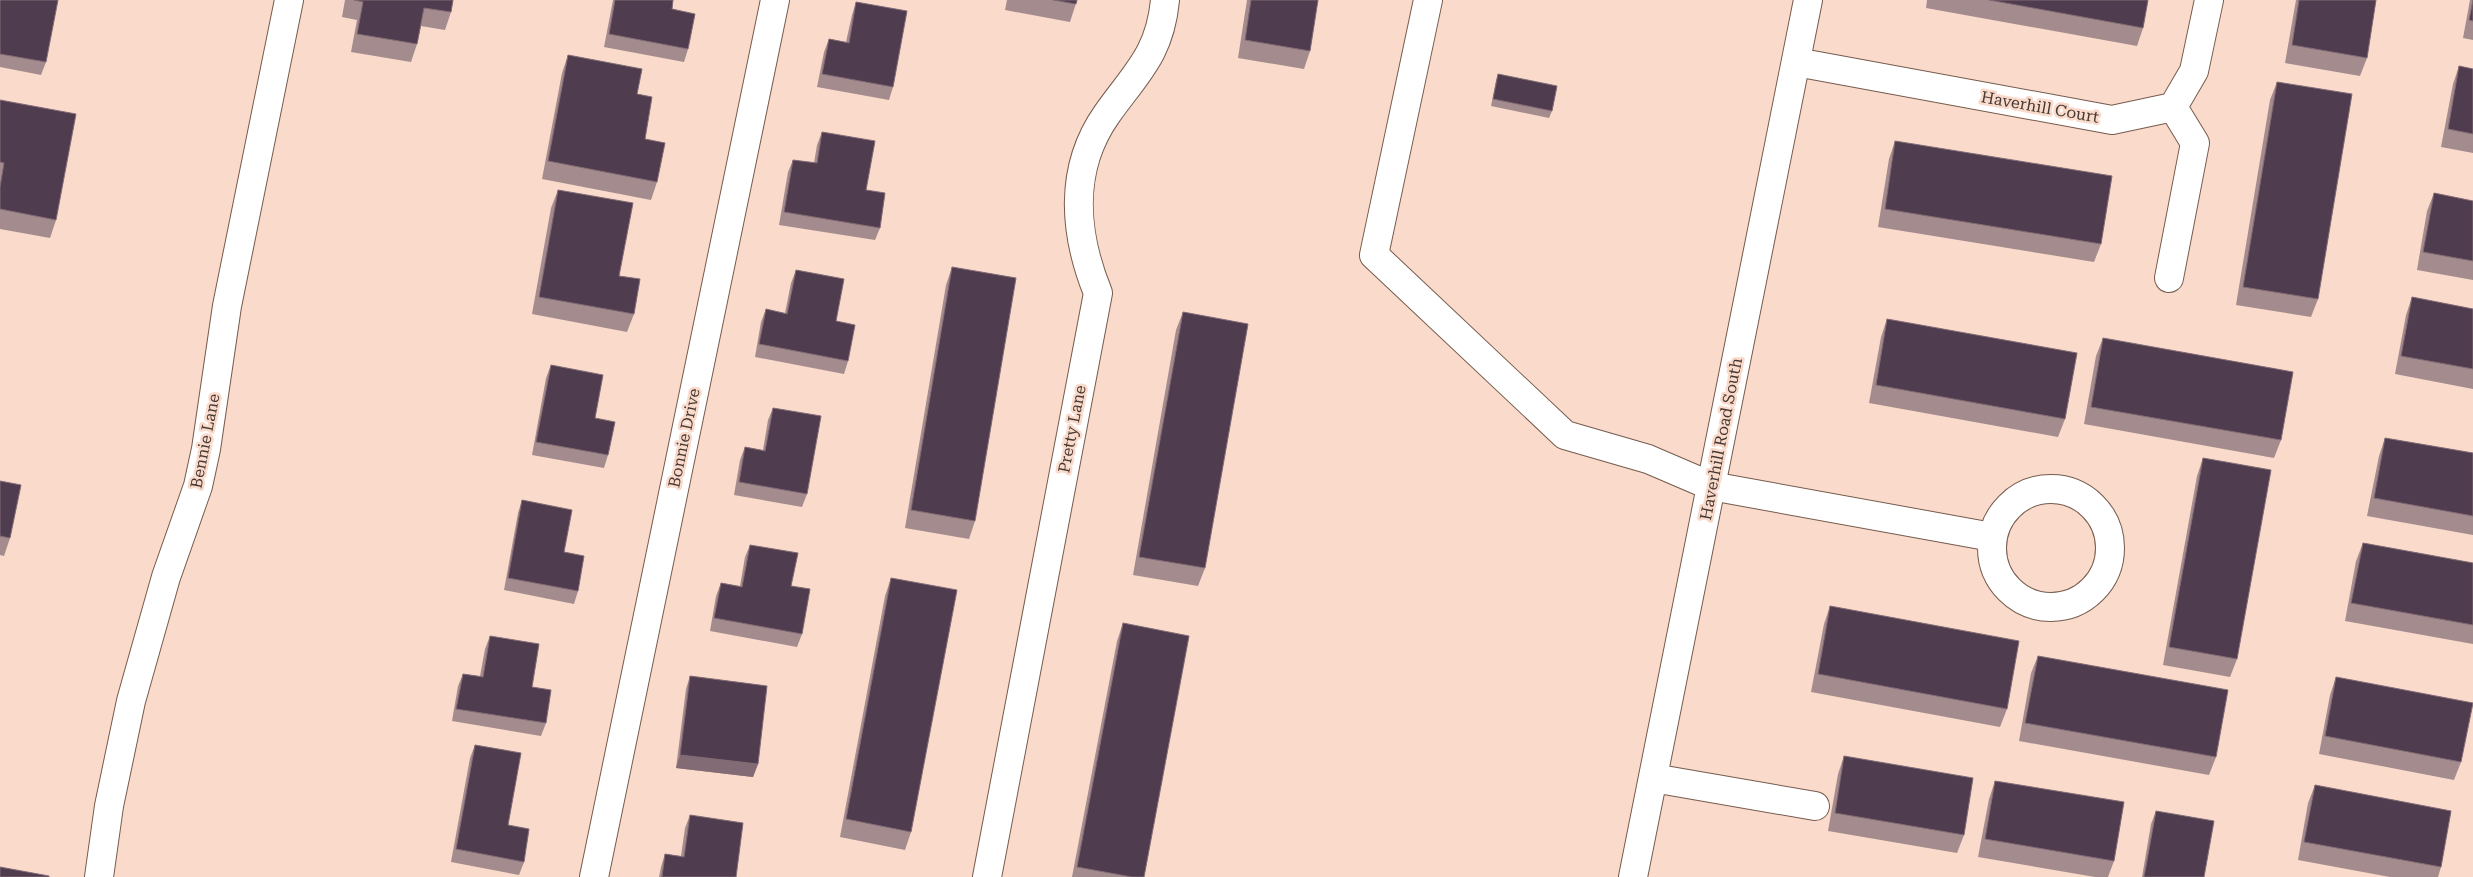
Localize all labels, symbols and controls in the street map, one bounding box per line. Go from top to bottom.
street label: Haverhill Court [1980,87,2100,127]
street label: Haverhill Road South [1696,356,1746,522]
street label: Pretty Lane [1054,383,1090,475]
street label: Bonnie Drive [664,386,704,489]
street label: Bennie Lane [187,392,224,490]

